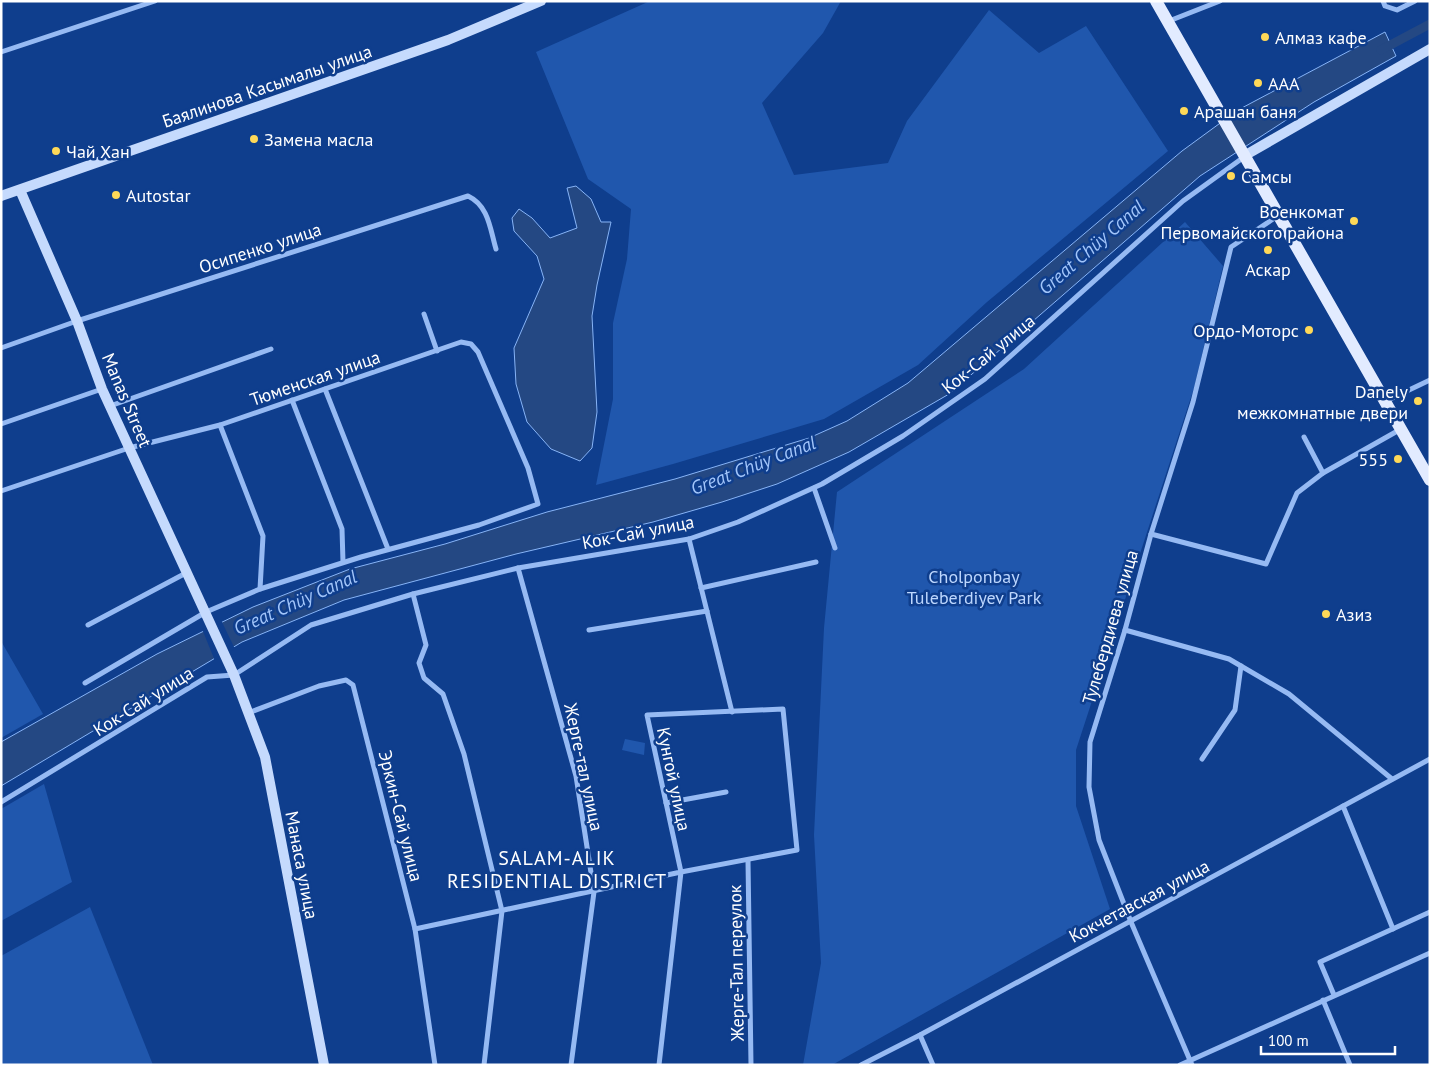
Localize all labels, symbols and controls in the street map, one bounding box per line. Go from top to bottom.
place label: Алмаз кафе [1275,26,1367,49]
marker: Алмаз кафе [1259,31,1271,43]
street label: Баялинова Касымалы улица [159,39,375,133]
place label: ААА [1268,72,1300,95]
marker: ААА [1252,77,1264,89]
place label: Арашан баня [1194,100,1297,123]
marker: Арашан баня [1178,105,1190,117]
place label: Замена масла [264,128,374,151]
marker: Замена масла [248,133,260,145]
place label: Чай Хан [66,140,130,163]
marker: Чай Хан [50,145,62,157]
place label: Самсы [1241,165,1292,188]
marker: Самсы [1225,170,1237,182]
place label: Autostar [126,184,191,207]
marker: Autostar [110,189,122,201]
water label: Great Chüy Canal [1033,194,1149,300]
place label: Военкомат Первомайского района [1160,200,1345,244]
marker: Военкомат Первомайского района [1348,215,1360,227]
street label: Осипенко улица [196,217,324,279]
marker: Аскар [1262,244,1274,256]
place label: Аскар [1245,258,1291,281]
street label: Кок-Сай улица [937,309,1039,399]
place label: Ордо-Моторс [1193,319,1299,342]
marker: Ордо-Моторс [1303,324,1315,336]
street label: Тюменская улица [247,345,383,411]
street label: Manas Street [97,349,157,451]
place label: Danely межкомнатные двери [1237,380,1409,424]
marker: Danely межкомнатные двери [1412,395,1424,407]
water label: Great Chüy Canal [687,430,819,500]
place label: 555 [1359,448,1388,471]
marker: 555 [1392,453,1404,465]
street label: Кок-Сай улица [580,510,696,554]
street label: Тулебердиева улица [1077,547,1143,707]
water label: Great Chüy Canal [230,564,360,640]
park label: Cholponbay Tuleberdiyev Park [907,565,1042,609]
place label: Азиз [1336,603,1372,626]
marker: Азиз [1320,608,1332,620]
street label: Кок-Сай улица [89,661,197,741]
street label: Жерге-тал улица [559,700,609,833]
street label: Кунгой улица [652,725,696,833]
street label: Эркин-Сай улица [374,748,428,884]
street label: Манаса улица [280,809,324,921]
district label: SALAM-ALIK RESIDENTIAL DISTRICT [447,845,667,894]
street label: Кокчетавская улица [1065,854,1213,948]
street label: Жерге-Тал переулок [723,884,749,1043]
scale bar [1261,1024,1395,1056]
text: 100 m [1268,1031,1309,1050]

